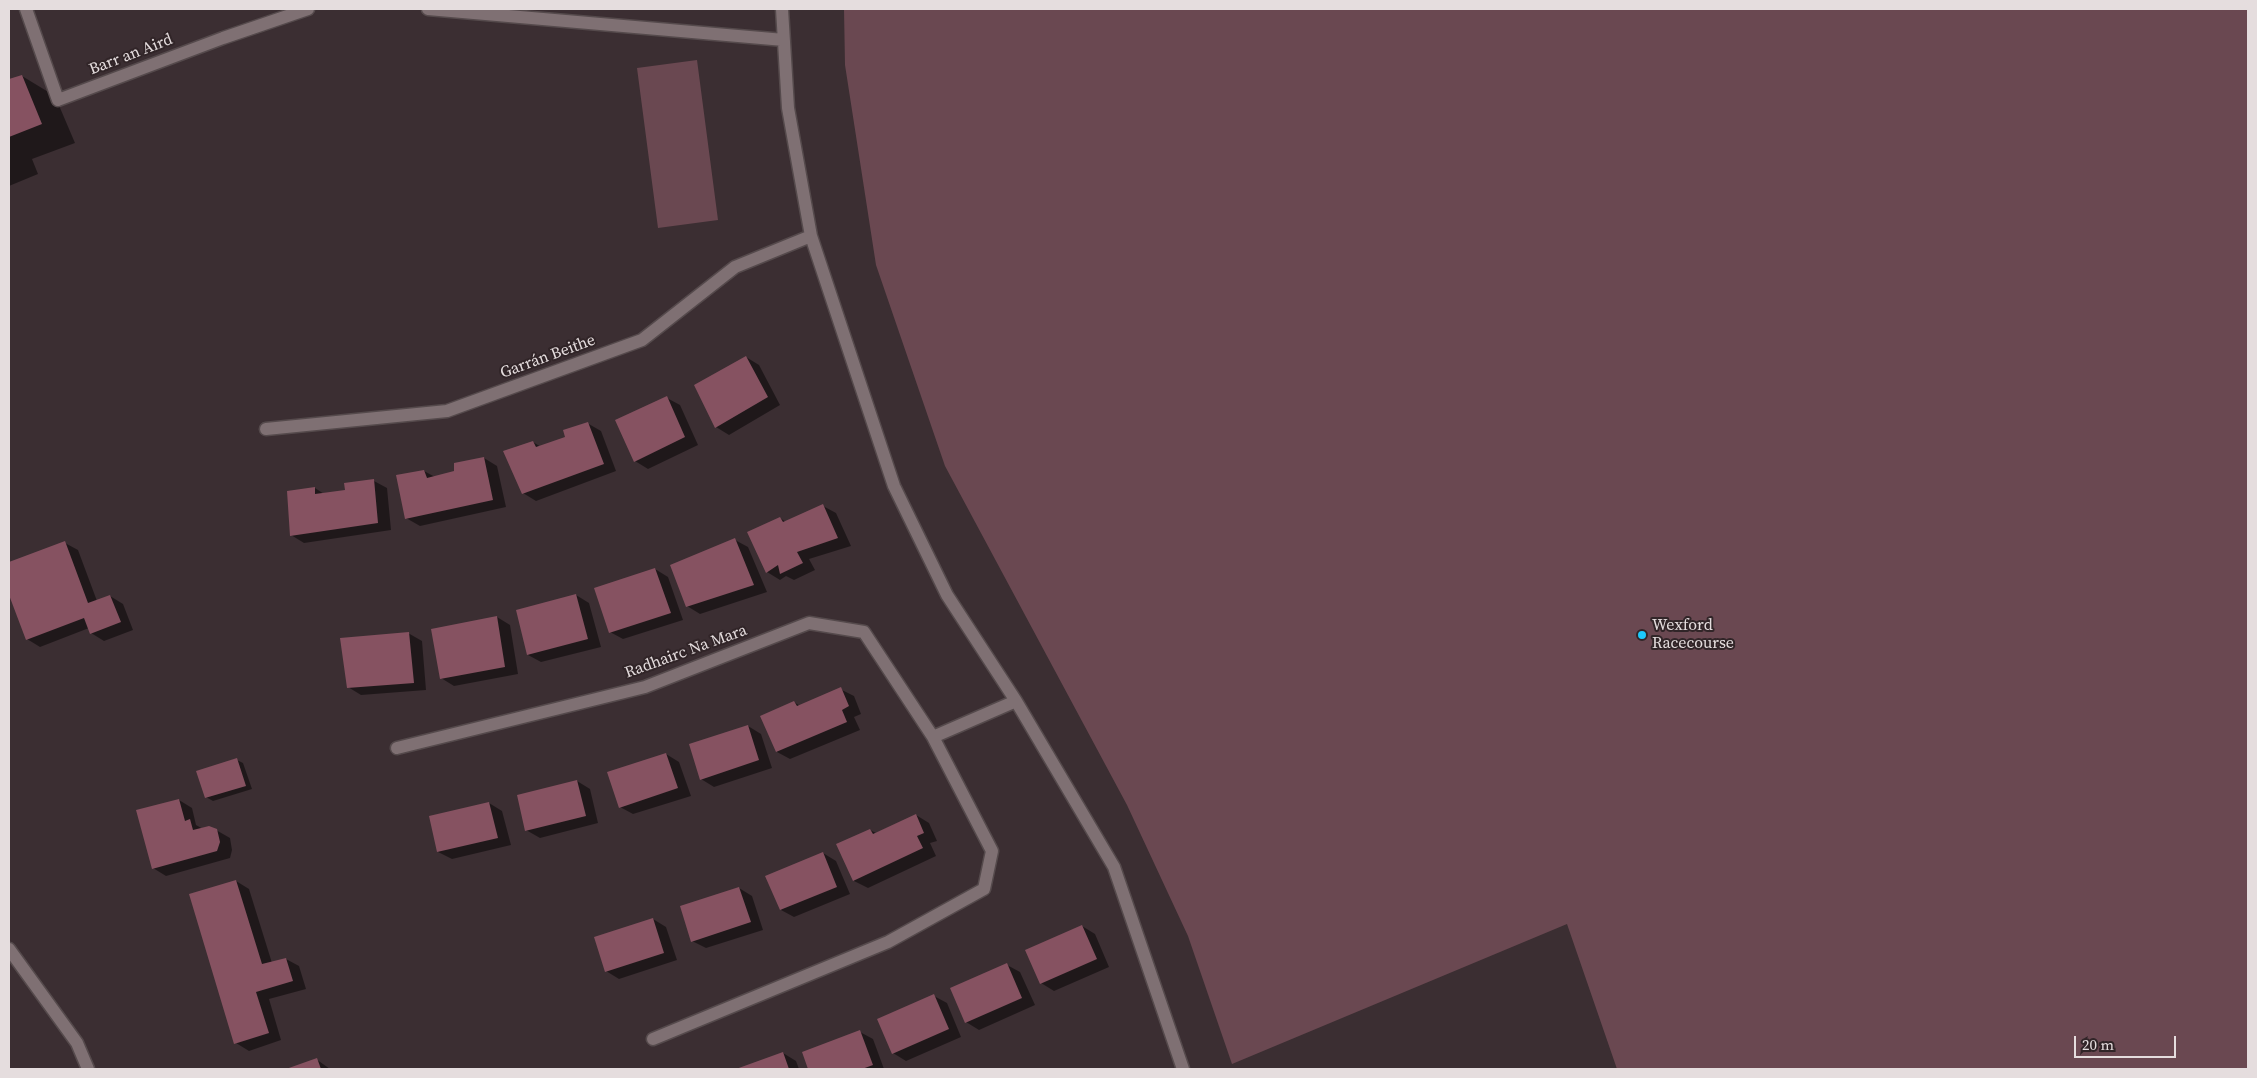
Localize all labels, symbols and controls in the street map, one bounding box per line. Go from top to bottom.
street label: Barr an Aird [87,30,175,80]
street label: Garrán Beithe [498,331,598,383]
place label: Wexford Racecourse [1652,616,1734,654]
street label: Radhairc Na Mara [622,621,750,683]
marker: Wexford Racecourse [1636,629,1648,641]
scale bar [2077,1026,2180,1058]
text: 20 m [2082,1034,2114,1055]

